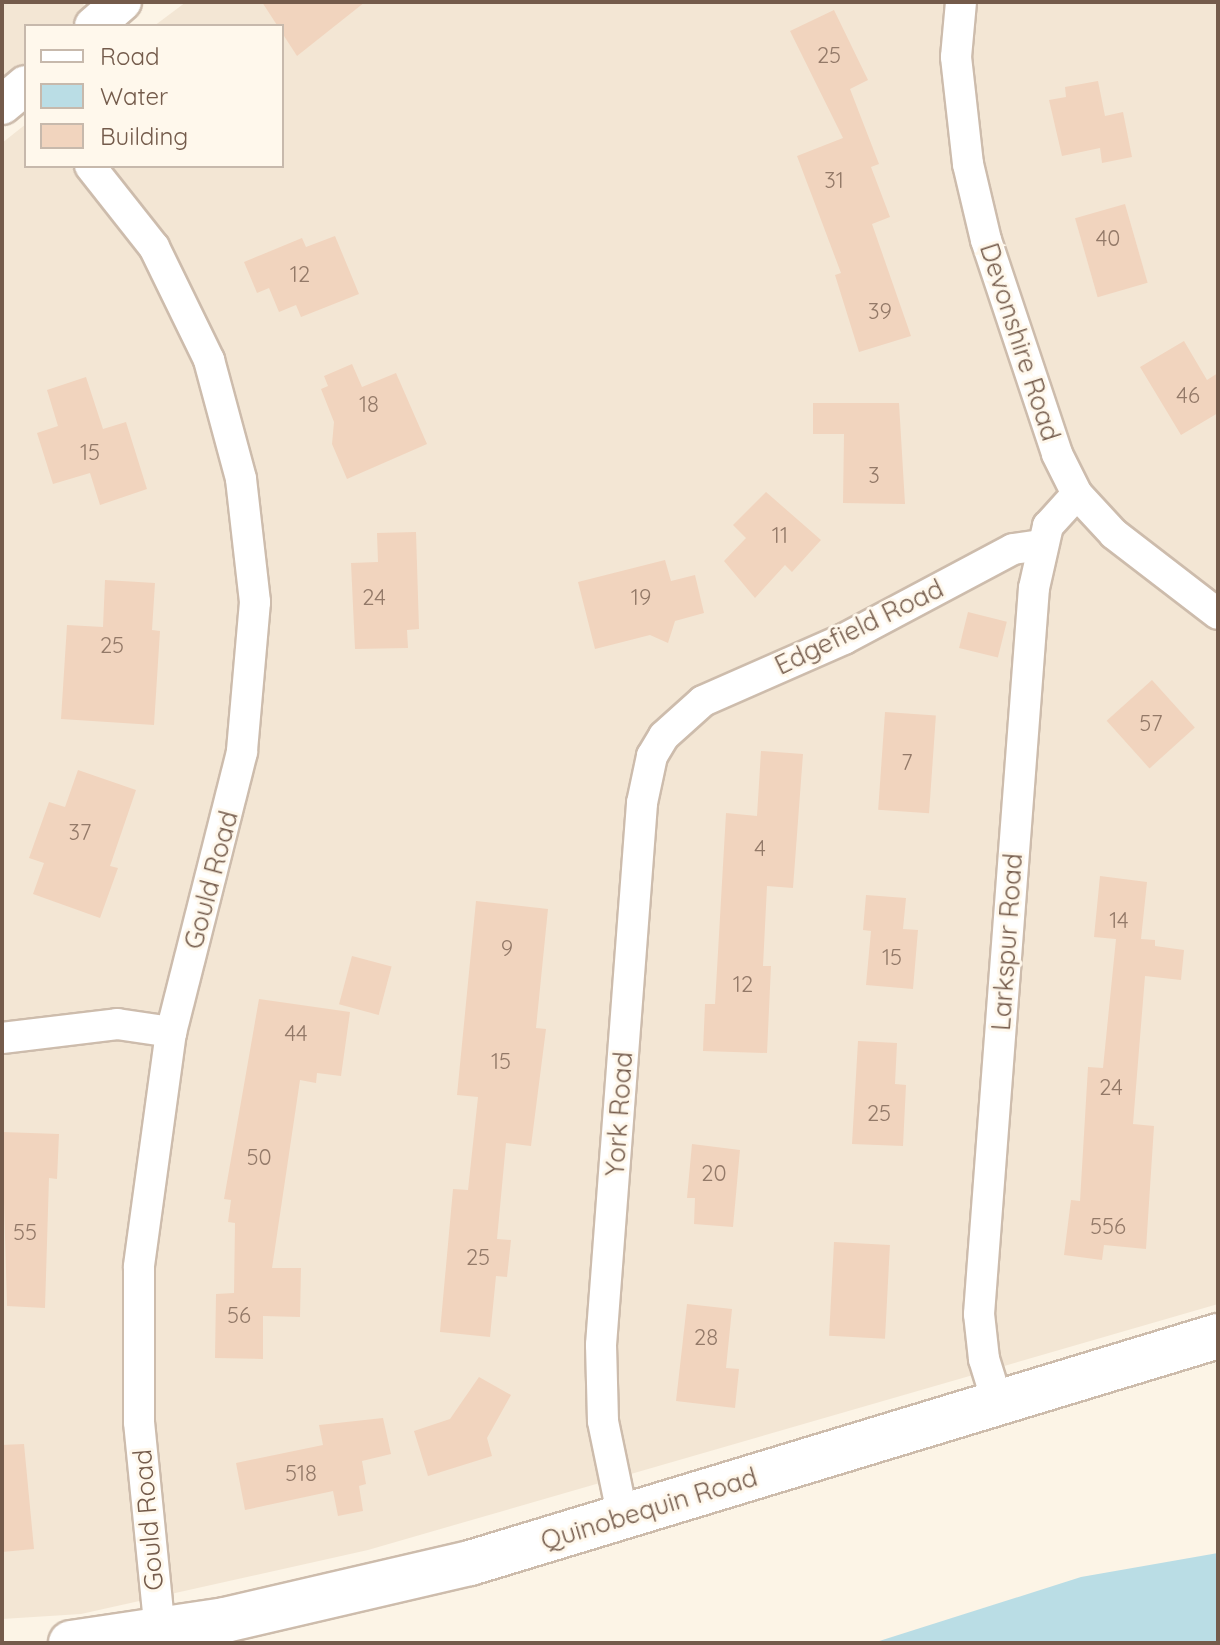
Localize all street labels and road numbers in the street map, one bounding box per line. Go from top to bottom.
street label: Devonshire Road [973,239,1067,445]
street label: Edgefield Road [770,573,948,681]
street label: Gould Road [178,808,244,952]
street label: Larkspur Road [985,852,1029,1032]
street label: York Road [599,1051,639,1177]
street label: Gould Road [126,1448,170,1592]
street label: Quinobequin Road [537,1461,761,1557]

